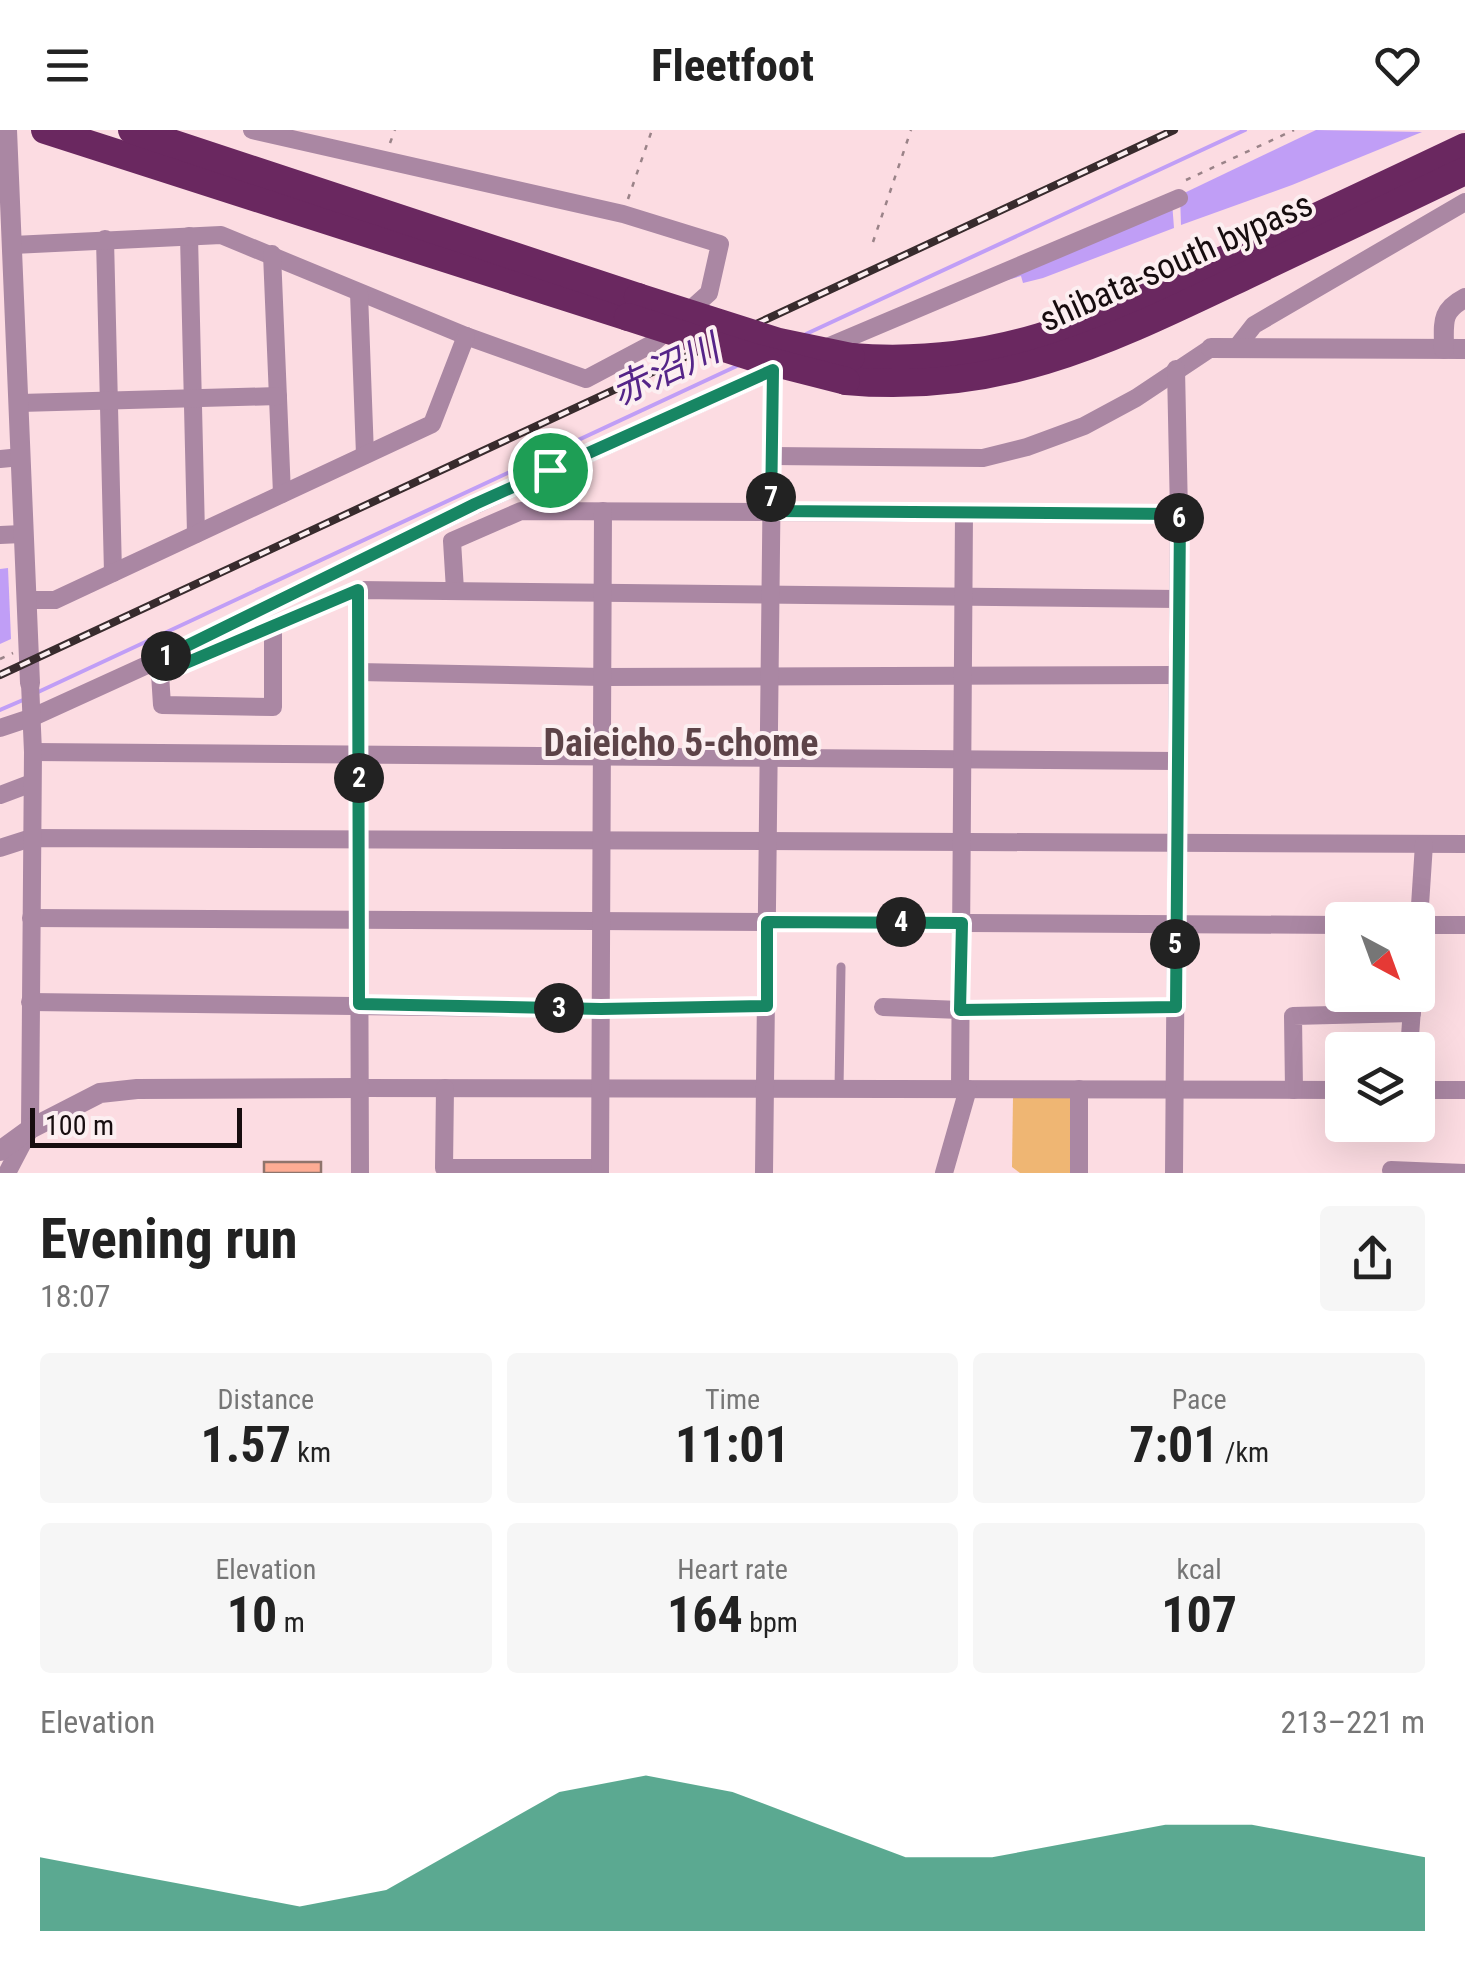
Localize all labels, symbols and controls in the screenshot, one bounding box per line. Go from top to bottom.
icon: menu [40,38,95,93]
icon: heart [1370,38,1425,93]
text: Fleetfoot [651,39,814,92]
street label: shibata-south bypass [1033,183,1319,341]
water label: 赤沼川 [604,324,730,414]
pin [508,428,593,513]
icon: arrive [523,443,578,498]
pin: 7 [746,472,796,522]
text: 7 [764,480,778,513]
pin: 6 [1154,493,1204,543]
text: 6 [1172,501,1186,534]
pin: 1 [141,631,191,681]
text: 1 [159,639,173,672]
district label: Daieicho 5-chome [544,721,818,765]
pin: 2 [334,753,384,803]
text: 2 [352,761,366,794]
pin: 4 [876,897,926,947]
north arrow [1325,902,1435,1012]
map controls [1325,902,1435,1142]
text: 4 [894,905,908,938]
pin: 5 [1150,919,1200,969]
text: 5 [1168,927,1182,960]
pin: 3 [534,983,584,1033]
text: 3 [552,991,566,1024]
button: layers [1325,1032,1435,1142]
scale bar [30,1103,242,1148]
text: 100 m [45,1109,114,1142]
button: share [1320,1206,1425,1311]
text: Evening run [40,1207,298,1271]
text: 18:07 [40,1277,111,1315]
text: Distance [218,1383,314,1416]
text: Time [705,1383,760,1416]
text: Pace [1172,1383,1227,1416]
text: 1.57 [201,1416,291,1474]
text: 11:01 [675,1416,790,1474]
text: 7:01 [1129,1416,1219,1474]
text: km [291,1436,331,1469]
text: /km [1219,1436,1269,1469]
text: Elevation [215,1553,316,1586]
text: Heart rate [677,1553,788,1586]
text: kcal [1177,1553,1222,1586]
text: 10 [227,1586,277,1644]
text: 164 [667,1586,743,1644]
text: 107 [1161,1586,1237,1644]
text: m [277,1606,305,1639]
text: bpm [743,1606,798,1639]
text: Elevation [40,1703,155,1741]
text: 213–221 m [1280,1703,1425,1741]

